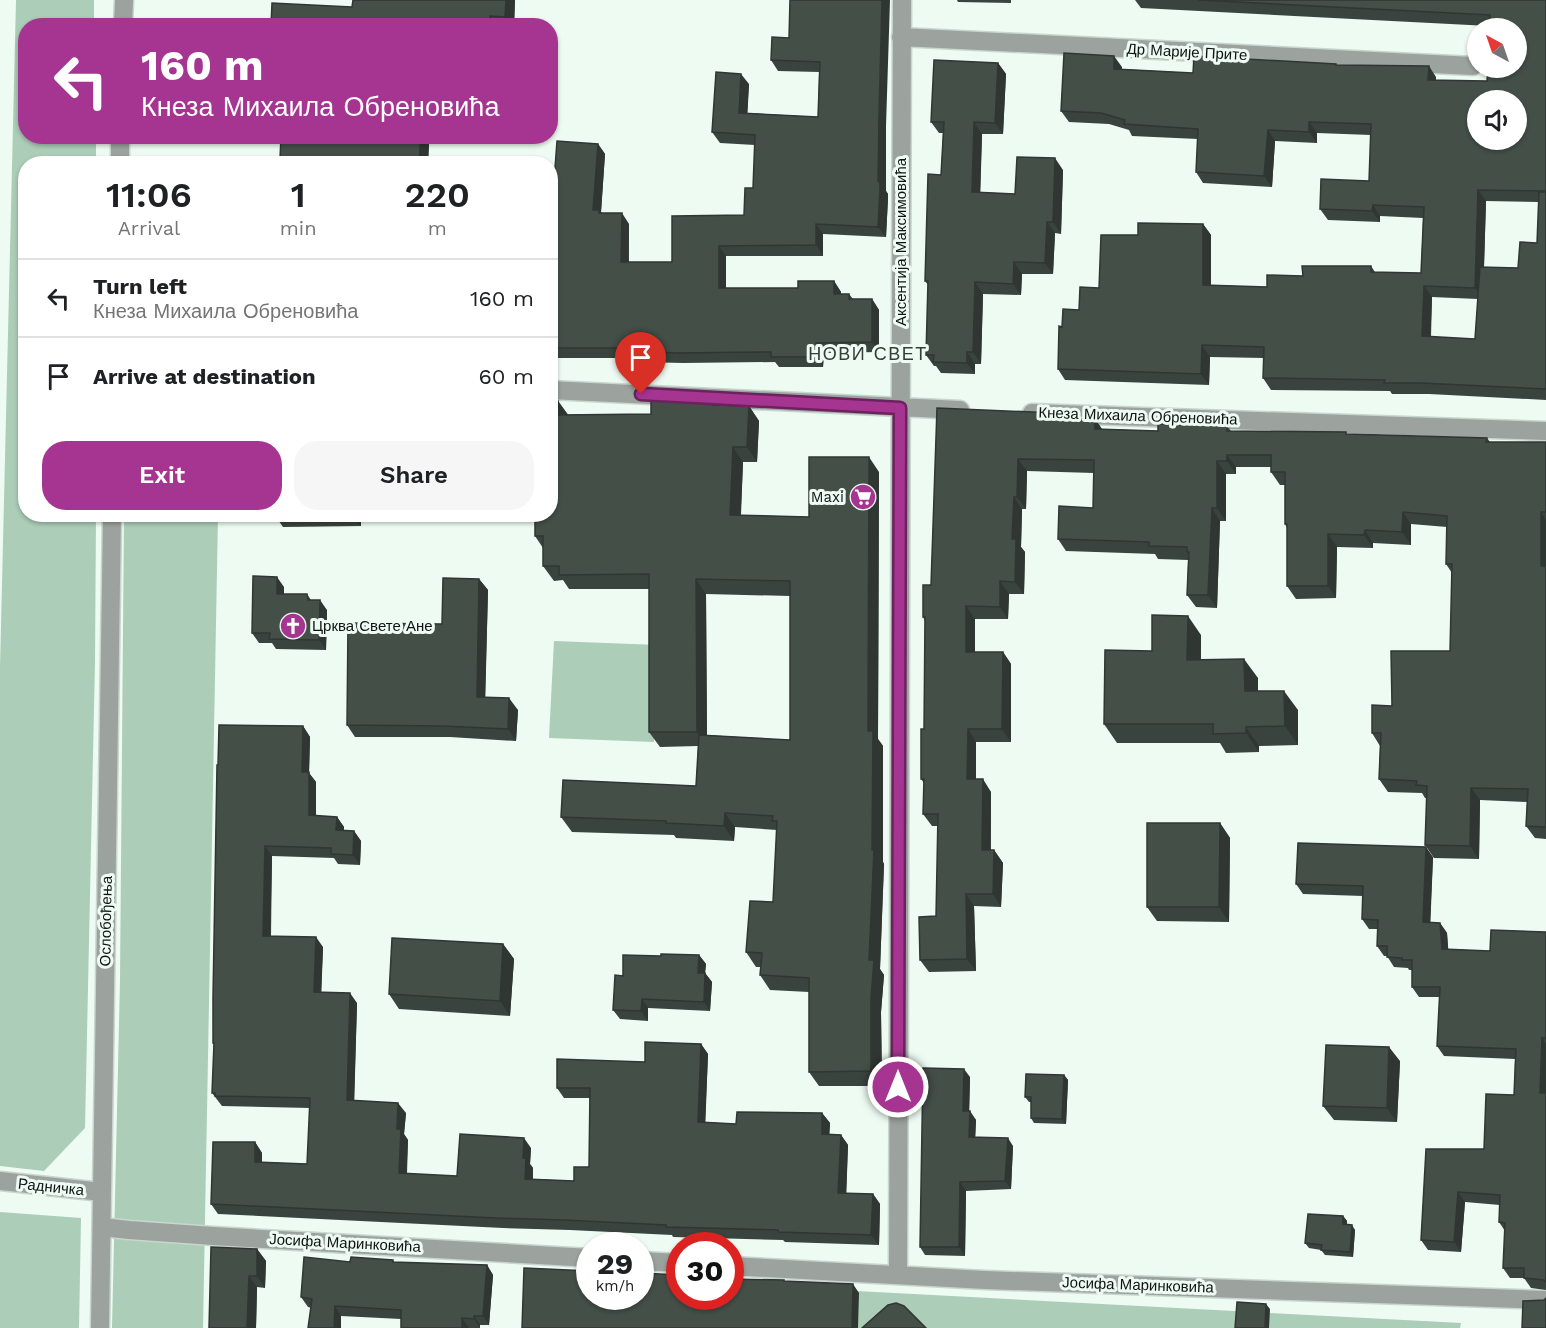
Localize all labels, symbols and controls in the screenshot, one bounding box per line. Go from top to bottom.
north arrow [1467,18,1527,78]
map controls [1467,18,1527,150]
street label: Др Марије Прите [1126,40,1248,64]
text: 160 m [141,41,264,90]
icon: left [42,42,120,120]
button: sound [1467,90,1527,150]
text: Кнеза Михаила Обреновића [141,91,499,123]
street label: Аксентија Максимовића [892,157,910,326]
text: 11:06 [106,174,192,216]
text: 1 [291,174,306,216]
text: 220 [405,174,470,216]
text: Arrival [118,216,180,240]
text: min [280,216,317,240]
text: m [428,216,447,240]
text: Turn left [93,274,187,299]
icon: left [42,282,75,315]
text: 160 m [470,286,534,311]
text: Кнеза Михаила Обреновића [93,299,358,323]
pin [615,332,666,394]
icon: arrive [624,341,657,374]
district label: НОВИ СВЕТ [808,343,928,364]
icon: arrive [42,360,75,393]
text: Arrive at destination [93,364,316,389]
text: 60 m [478,364,534,389]
street label: Кнеза Михаила Обреновића [1038,404,1238,428]
button: Exit [42,441,282,510]
button: Share [294,441,534,510]
supermarket icon: Maxi [848,482,878,512]
place label: Maxi [811,488,844,506]
church icon: Црква Свете Ане [278,611,308,641]
place label: Црква Свете Ане [312,617,433,635]
street label: Ослобођења [96,875,116,966]
position arrow [866,1055,930,1119]
street label: Радничка [17,1175,86,1199]
street label: Јосифа Маринковића [269,1230,422,1256]
speed limit sign: 30 [666,1232,744,1310]
text: 29 [597,1246,633,1281]
street label: Јосифа Маринковића [1062,1273,1215,1297]
text: km/h [596,1277,634,1295]

